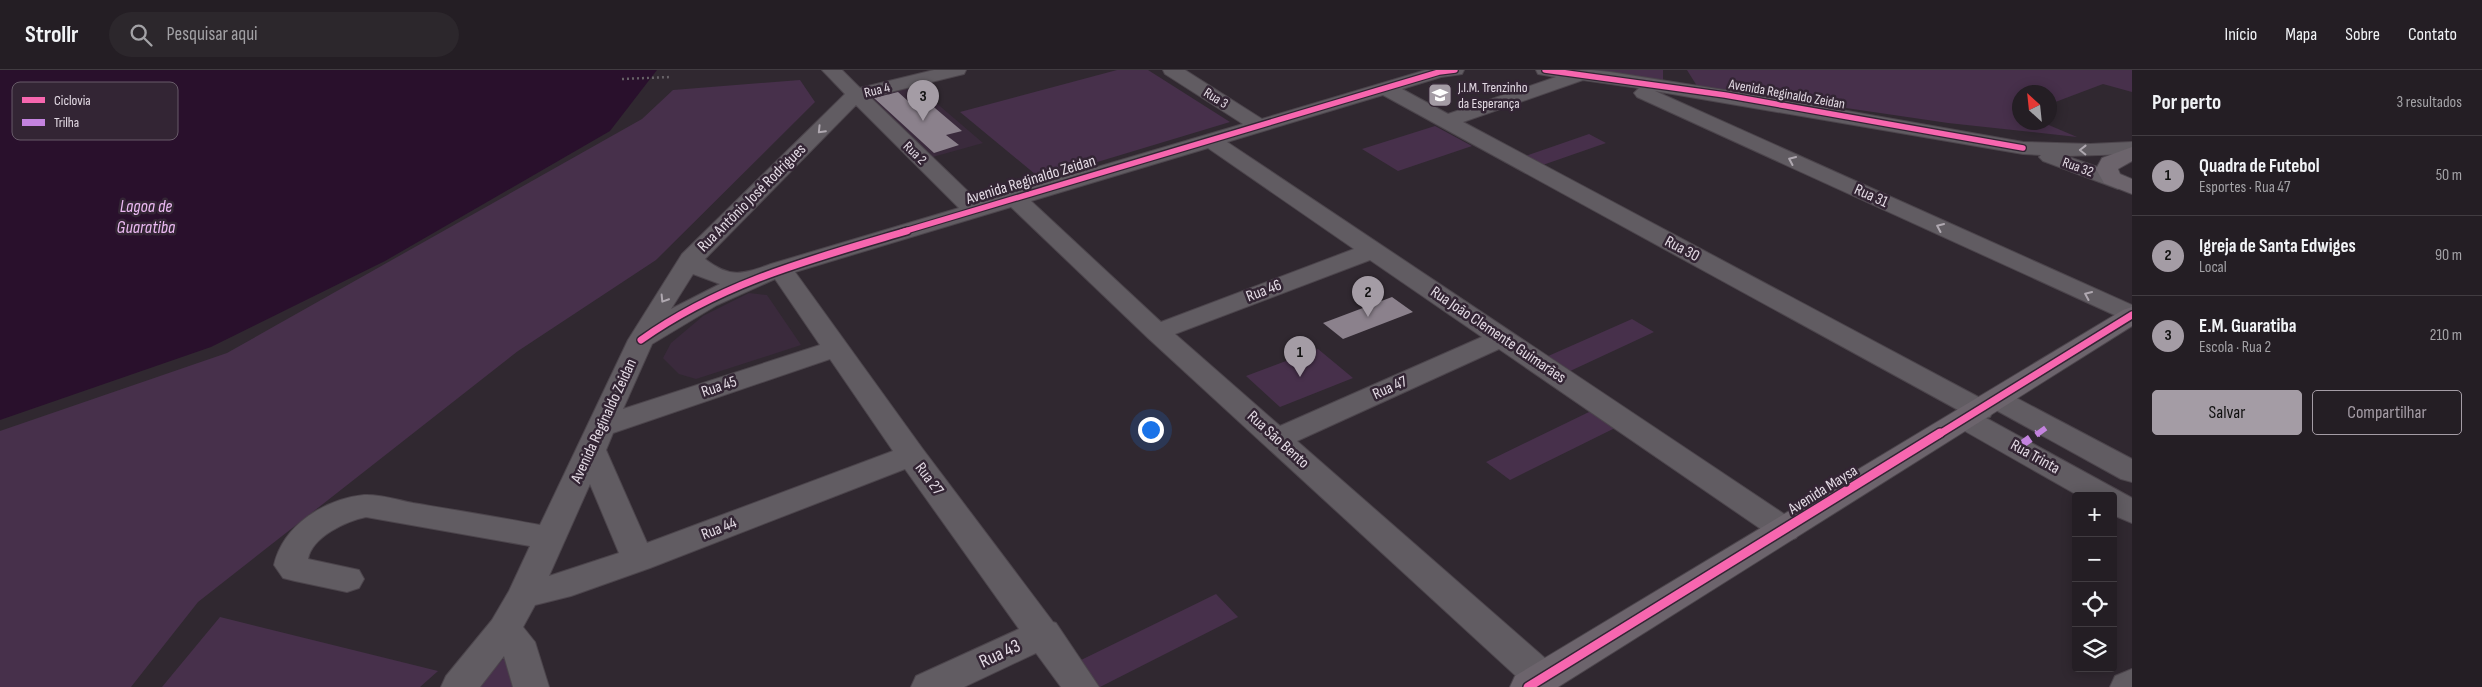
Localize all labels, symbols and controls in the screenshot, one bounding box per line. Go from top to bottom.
search box [109,12,459,57]
text: Strollr [25,20,79,49]
icon: search [127,21,155,49]
text: Pesquisar aqui [167,23,258,46]
text: Início [2225,24,2257,45]
text: Mapa [2285,24,2317,45]
text: Sobre [2345,24,2380,45]
text: Contato [2408,24,2457,45]
street label: Avenida Reginaldo Zeidan [1727,75,1846,113]
street label: Rua 4 [862,79,892,101]
place label: J.I.M. Trenzinho da Esperança [1457,79,1528,112]
pin: 3 [907,80,939,121]
legend [12,82,178,140]
school or university icon: J.I.M. Trenzinho da Esperança [1427,82,1453,108]
street label: Rua 3 [1201,84,1232,112]
north arrow [2012,85,2057,130]
text: Por perto [2152,90,2221,115]
text: Ciclovia [54,92,91,109]
text: 3 resultados [2397,93,2462,112]
text: Trilha [54,114,79,131]
one-way arrow [818,124,827,133]
street label: Rua 2 [900,138,930,168]
street label: Rua Antônio José Rodrigues [694,140,810,256]
one-way arrow [2079,145,2087,155]
street label: Avenida Reginaldo Zeidan [963,151,1098,209]
street label: Rua 32 [2060,154,2096,180]
text: Quadra de Futebol [2199,155,2320,178]
one-way arrow [1788,156,1797,166]
text: 1 [2165,166,2171,185]
text: 50 m [2436,166,2462,185]
text: Esportes · Rua 47 [2199,178,2290,197]
street label: Rua 31 [1851,180,1891,212]
water label: Lagoa de Guaratiba [117,196,176,238]
one-way arrow [1936,223,1945,234]
street label: Rua 30 [1661,232,1703,266]
text: Igreja de Santa Edwiges [2199,235,2356,258]
text: 2 [2164,246,2172,265]
text: 90 m [2435,246,2462,265]
text: Local [2199,258,2227,277]
street label: Rua 46 [1244,276,1284,306]
pin: 2 [1352,276,1384,317]
street label: Rua João Clemente Guimarães [1427,283,1570,388]
one-way arrow [2084,291,2093,301]
one-way arrow [661,293,671,302]
text: E.M. Guaratiba [2199,315,2296,338]
text: 3 [2164,326,2172,345]
text: 210 m [2430,326,2462,345]
pin: 1 [1284,336,1316,377]
text: Escola · Rua 2 [2199,338,2271,357]
street label: Avenida Reginaldo Zeidan [567,356,641,487]
street label: Rua 45 [699,372,739,402]
street label: Rua 47 [1370,372,1411,404]
button: Salvar [2152,390,2302,435]
button: Compartilhar [2312,390,2462,435]
street label: Rua São Bento [1243,407,1313,473]
your location [1138,417,1164,443]
street label: Rua Trinta [2007,436,2063,478]
street label: Rua 27 [911,459,948,499]
street label: Avenida Maysa [1784,461,1861,519]
map controls [2072,492,2117,672]
button: + [2072,492,2117,537]
street label: Rua 44 [699,514,740,544]
button: − [2072,537,2117,582]
button: locate [2072,582,2117,627]
button: layers [2072,627,2117,672]
street label: Rua 43 [976,634,1024,674]

